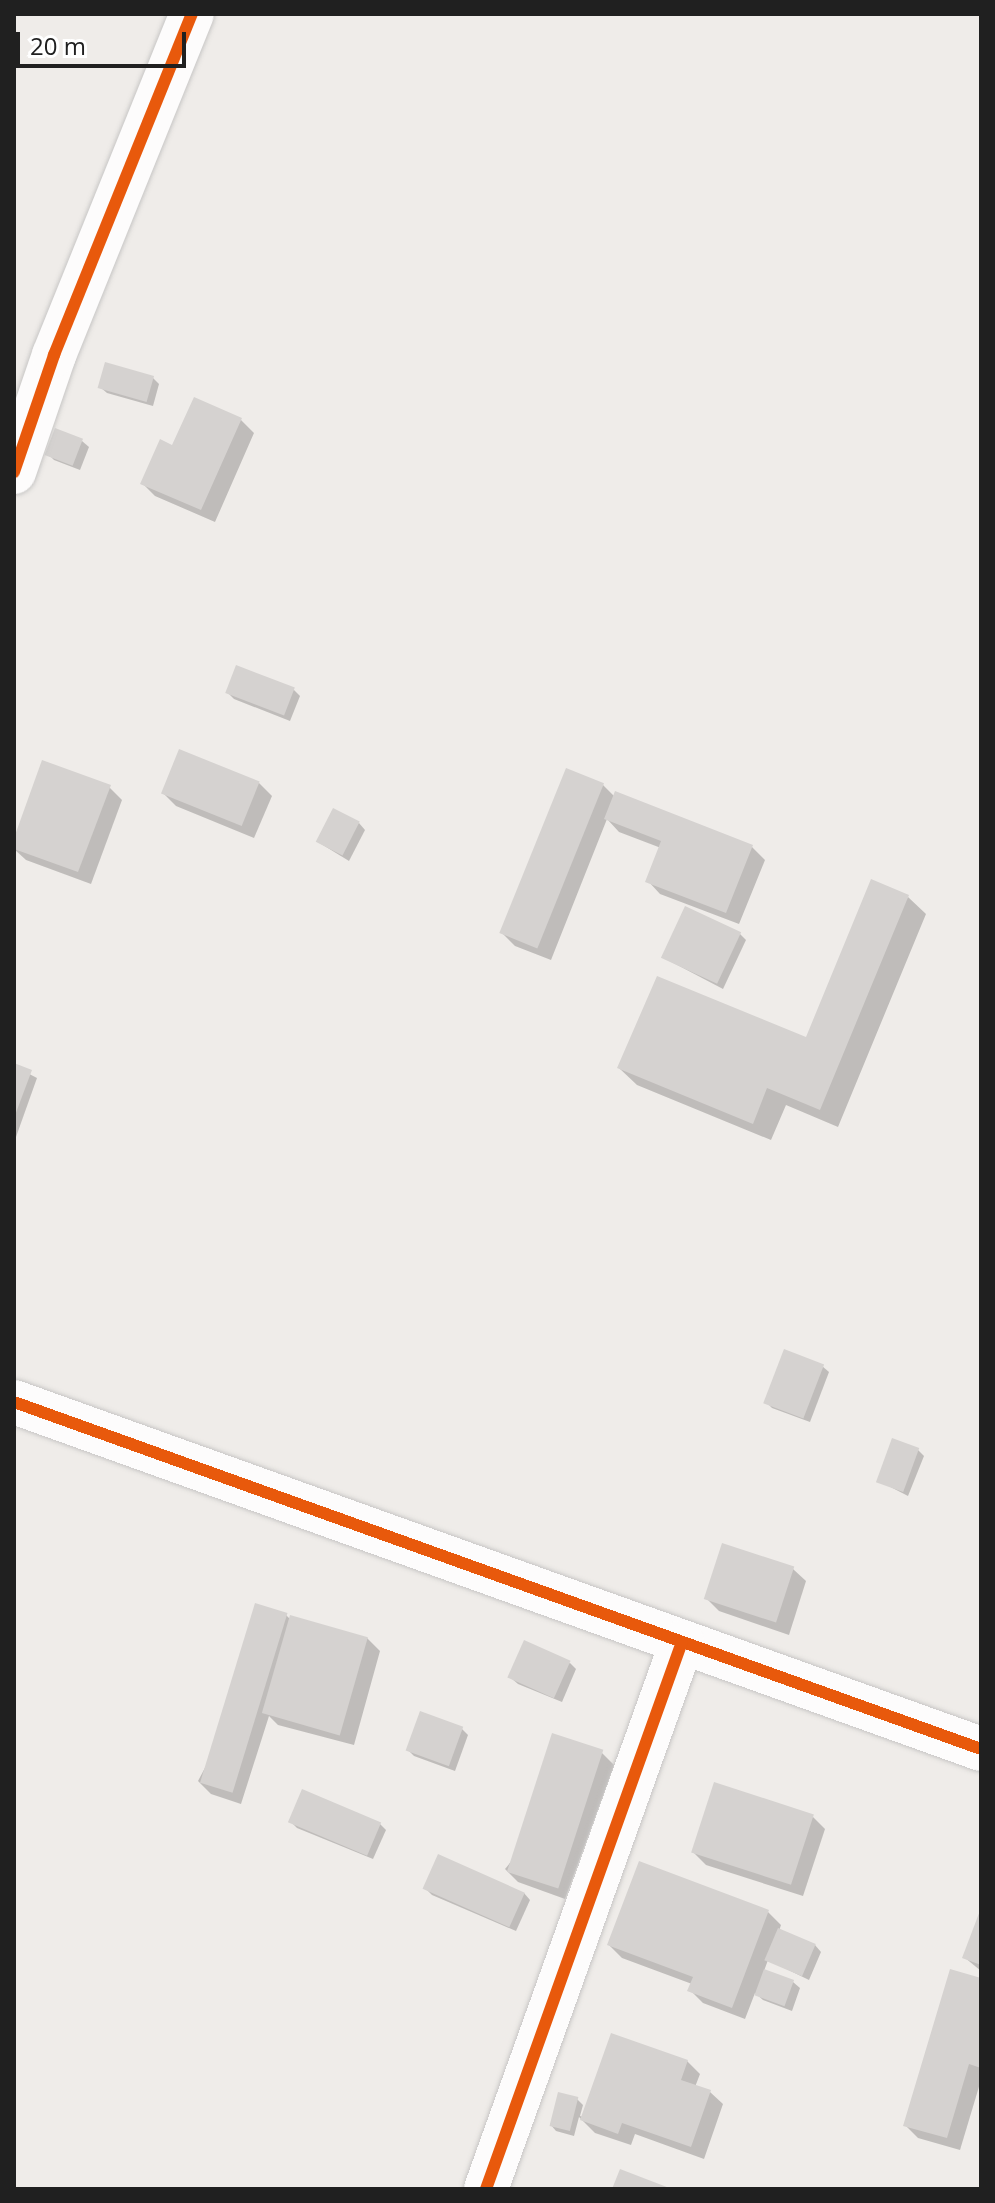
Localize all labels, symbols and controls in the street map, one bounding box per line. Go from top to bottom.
scale bar [20,16,190,66]
text: 20 m [30,29,86,62]

